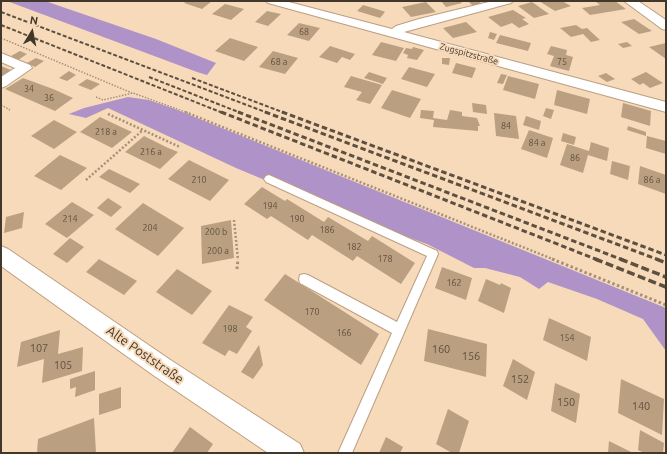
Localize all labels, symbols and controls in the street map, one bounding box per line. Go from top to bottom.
north arrow [12,12,52,52]
text: N [29,14,39,27]
house number: 68 [299,27,309,37]
street label: Zugspitzstraße [439,41,499,67]
house number: 68 a [271,57,287,67]
house number: 75 [557,57,567,67]
house number: 34 [24,84,34,94]
house number: 36 [44,93,54,103]
house number: 84 [501,121,511,131]
house number: 218 a [95,127,117,137]
house number: 84 a [529,138,545,148]
house number: 216 a [140,147,162,157]
house number: 86 [570,153,580,163]
house number: 210 [191,175,207,185]
house number: 86 a [644,175,660,185]
house number: 194 [262,201,278,211]
house number: 214 [62,214,78,224]
house number: 190 [289,214,305,224]
house number: 204 [142,223,158,233]
house number: 186 [319,225,335,235]
house number: 200 b [205,227,227,237]
house number: 182 [346,242,362,252]
house number: 200 a [207,246,229,256]
house number: 178 [377,254,393,264]
house number: 162 [446,278,462,288]
house number: 170 [304,307,320,317]
street label: Alte Poststraße [103,323,187,387]
house number: 198 [222,324,238,334]
house number: 166 [336,328,352,338]
house number: 154 [559,333,575,343]
house number: 107 [30,341,48,355]
house number: 160 [432,342,450,356]
house number: 156 [462,349,480,363]
house number: 105 [54,358,72,372]
house number: 152 [511,372,529,386]
house number: 150 [557,395,575,409]
house number: 140 [632,399,650,413]

